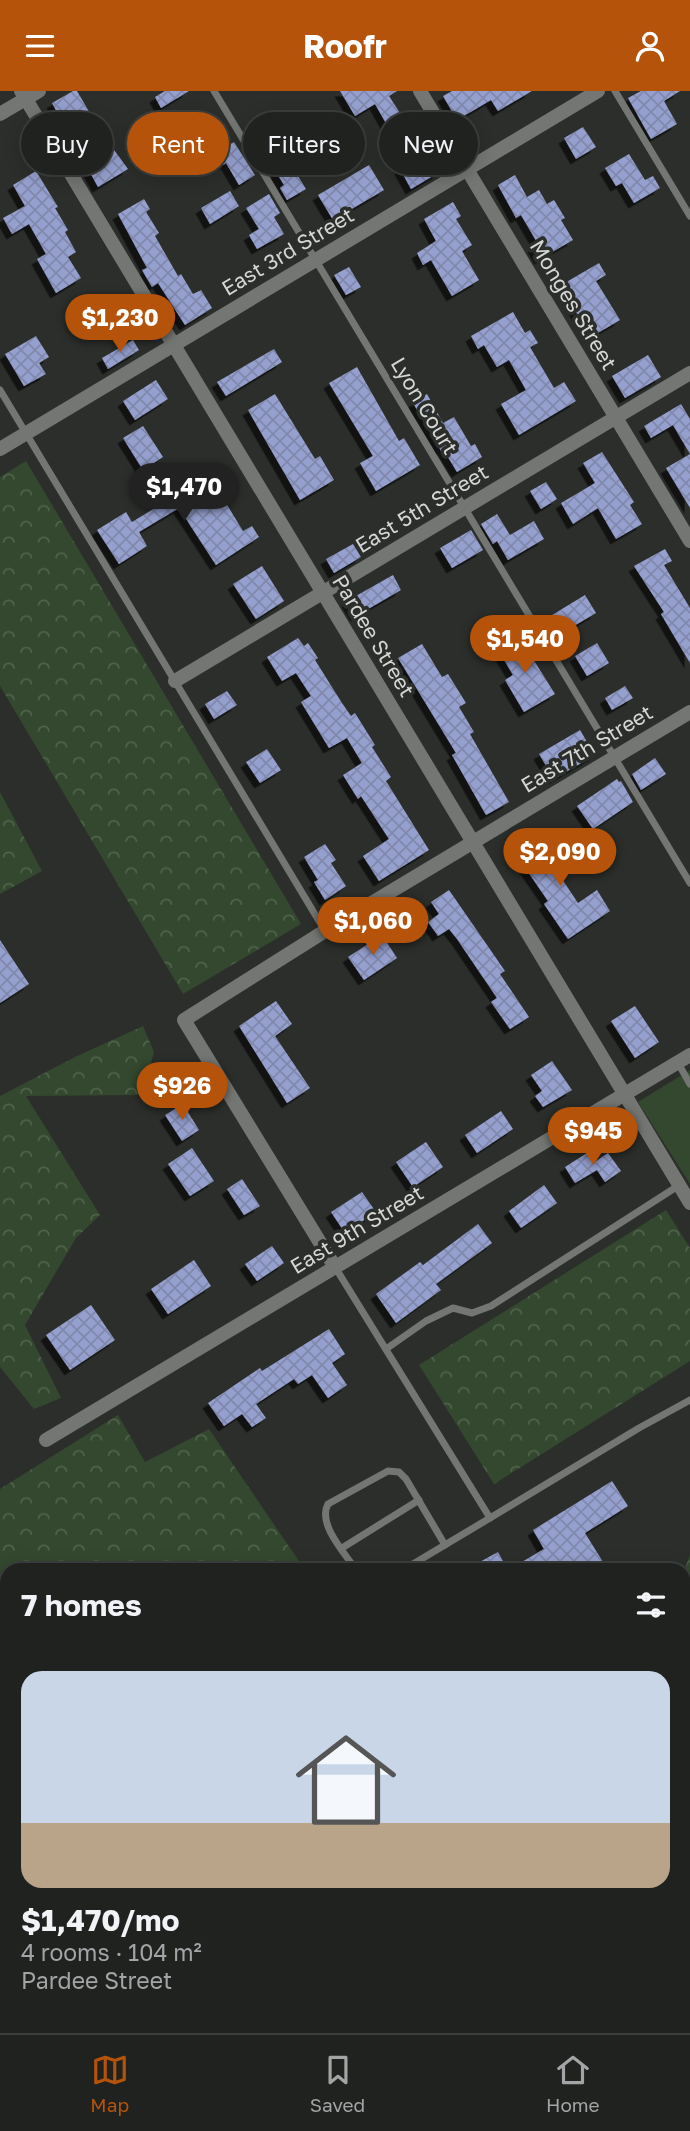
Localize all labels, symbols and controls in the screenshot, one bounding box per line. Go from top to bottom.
icon: menu [21,27,59,65]
text: Roofr [303,27,387,65]
icon: person [631,27,669,65]
chip: Buy [21,112,113,175]
chip: Rent [127,112,229,175]
chip: Filters [243,112,365,175]
chip: New [379,112,478,175]
street label: East 3rd Street [217,201,358,301]
street label: Monges Street [525,235,623,374]
pin: $1,230 [63,295,177,354]
text: $1,230 [81,303,159,331]
street label: Lyon Court [386,352,464,459]
street label: East 5th Street [350,458,493,558]
pin: $1,470 [127,463,241,523]
text: $1,470 [146,472,222,500]
street label: Pardee Street [327,570,421,701]
pin: $1,540 [468,615,582,675]
text: $1,540 [486,624,564,652]
street label: East 7th Street [516,699,657,798]
pin: $2,090 [503,829,617,888]
text: $2,090 [519,837,601,865]
pin: $1,060 [316,897,430,957]
text: $1,060 [333,906,413,934]
pin: $926 [141,1063,223,1122]
text: $926 [153,1071,211,1099]
pin: $945 [552,1107,634,1167]
text: $945 [564,1116,622,1144]
street label: East 9th Street [285,1179,428,1279]
icon: filters [632,1586,670,1624]
text: 7 homes [21,1587,142,1623]
icon: home [283,1717,409,1843]
text: $1,470/mo [21,1902,179,1938]
text: 4 rooms · 104 m² [21,1938,202,1966]
text: Pardee Street [21,1966,172,1994]
tab: Map [90,2051,129,2116]
tab: Saved [310,2051,365,2116]
tab: Home [546,2051,600,2116]

